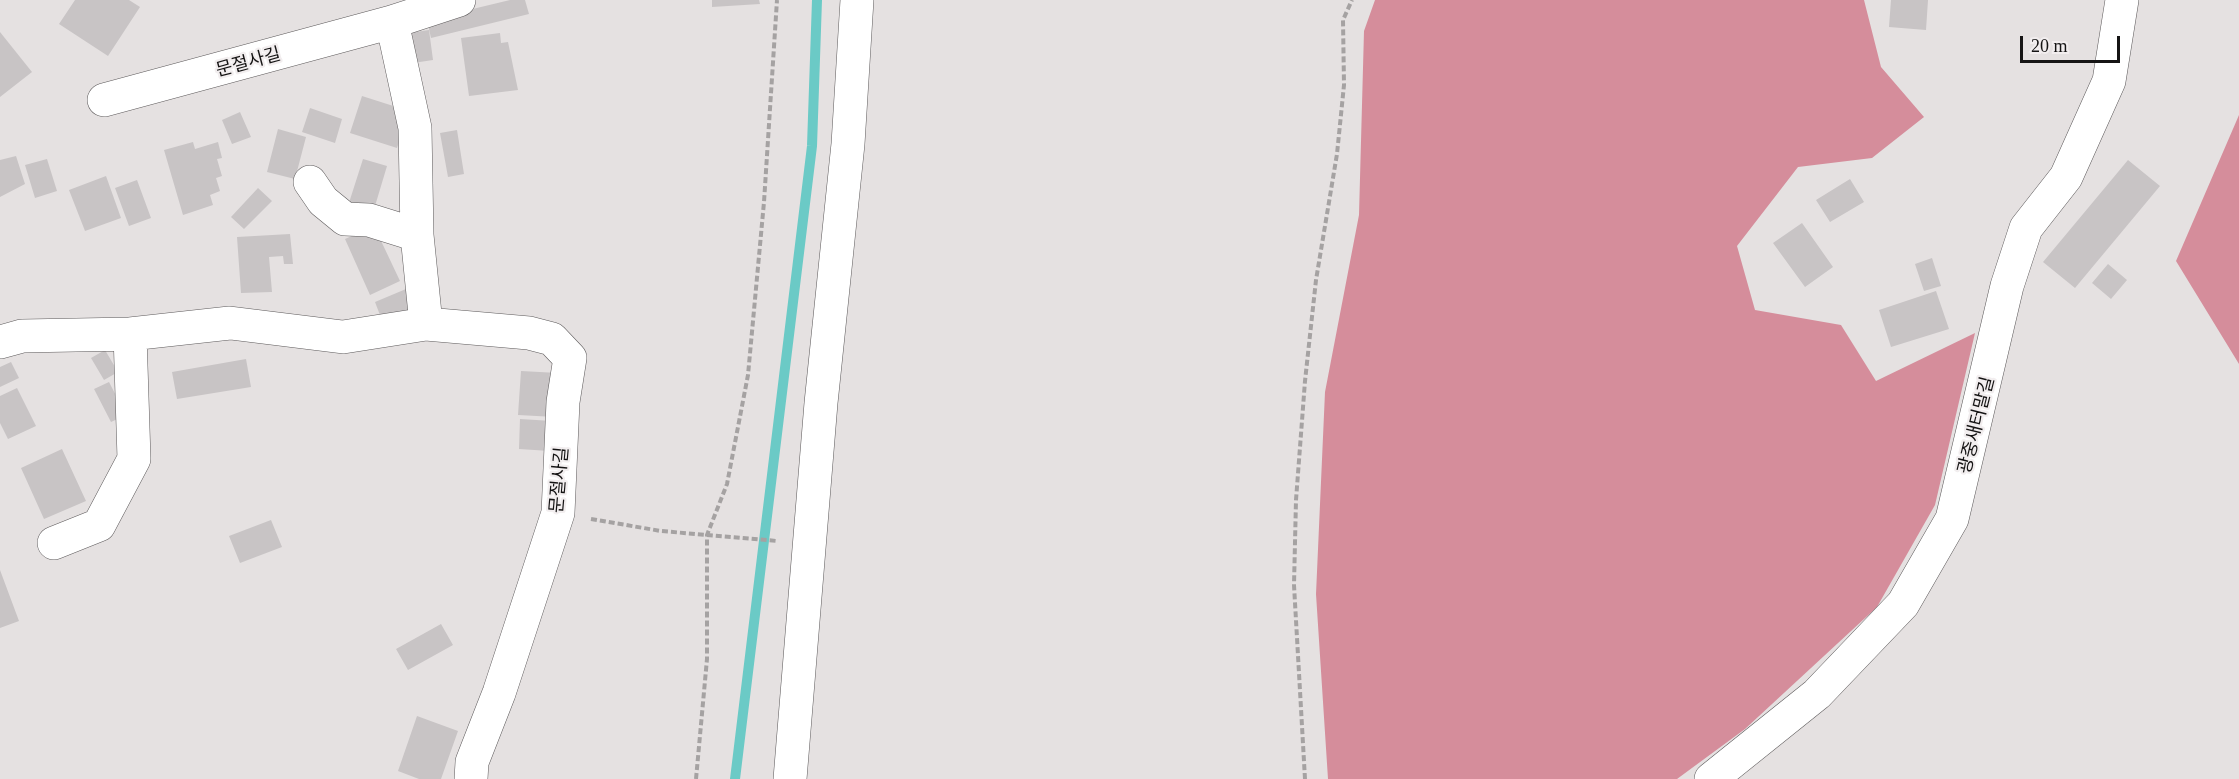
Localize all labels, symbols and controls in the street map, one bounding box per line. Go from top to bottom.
scale bar [2023,24,2124,62]
text: 20 m [2031,36,2068,56]
street label: 문절사길 [213,42,283,80]
street label: 광중새터말길 [1953,374,1997,476]
street label: 문절사길 [544,446,572,514]

